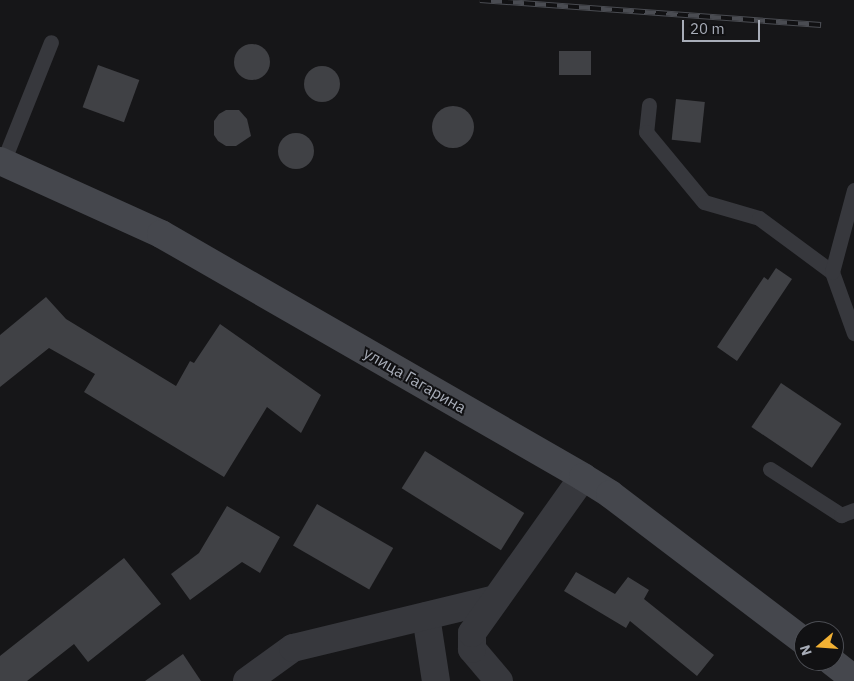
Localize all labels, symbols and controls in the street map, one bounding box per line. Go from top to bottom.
scale bar [684,10,762,42]
text: 20 m [690,19,725,38]
street label: улица Гагарина [360,343,470,417]
north arrow [794,621,844,671]
text: N [796,643,816,658]

